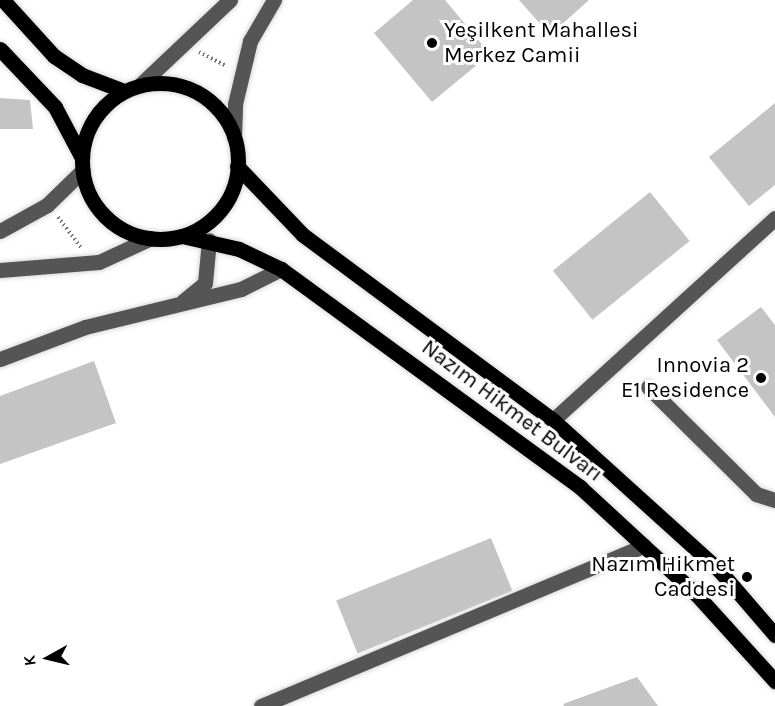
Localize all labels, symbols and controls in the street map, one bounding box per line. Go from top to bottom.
place label: Yeşilkent Mahallesi Merkez Camii [444,17,639,68]
marker: Yeşilkent Mahallesi Merkez Camii [425,36,439,50]
street label: Nazım Hikmet Bulvarı [416,334,608,488]
place label: Innovia 2 E1 Residence [621,352,749,404]
marker: Innovia 2 E1 Residence [754,371,768,385]
place label: Nazım Hikmet Caddesi [591,551,735,602]
marker: Nazım Hikmet Caddesi [740,570,754,584]
north arrow [18,628,78,688]
text: K [20,654,40,667]

